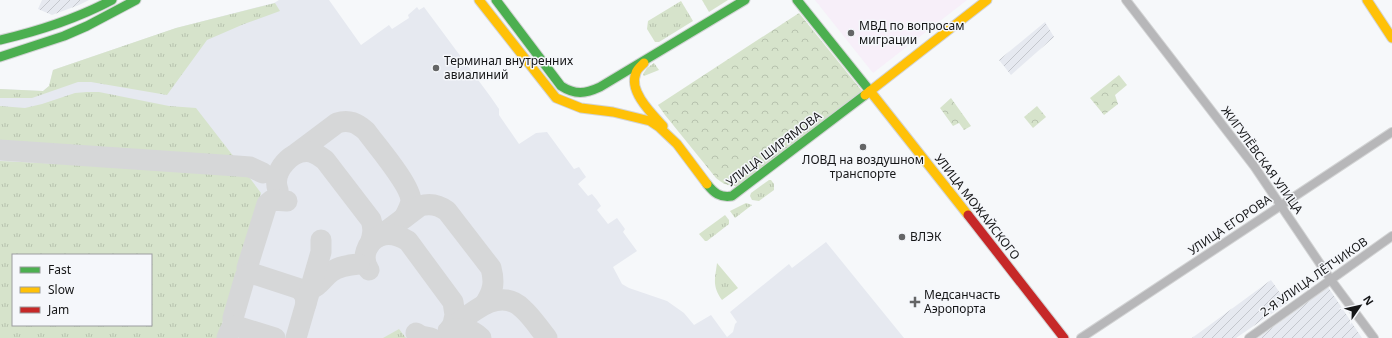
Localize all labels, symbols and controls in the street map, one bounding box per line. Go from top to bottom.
place label: МВД по вопросам миграции [859,17,964,48]
marker: МВД по вопросам миграции [846,28,856,38]
place label: Терминал внутренних авиалиний [444,52,574,83]
marker: Терминал внутренних авиалиний [431,63,441,73]
street label: ЖИГУЛЁВСКАЯ УЛИЦА [1218,102,1307,217]
street label: УЛИЦА ШИРЯМОВА [723,107,825,190]
marker: ЛОВД на воздушном транспорте [858,142,868,152]
street label: УЛИЦА МОЖАЙСКОГО [931,150,1024,263]
place label: ЛОВД на воздушном транспорте [802,151,924,182]
street label: УЛИЦА ЕГОРОВА [1185,190,1275,259]
place label: ВЛЭК [910,228,942,245]
marker: ВЛЭК [897,232,907,242]
street label: 2-Я УЛИЦА ЛЁТЧИКОВ [1256,233,1371,320]
legend [12,254,152,326]
text: Fast [48,261,72,278]
text: Slow [48,281,75,298]
place label: Медсанчасть Аэропорта [924,286,1000,317]
north arrow [1340,286,1380,326]
text: N [1360,292,1377,308]
marker: Медсанчасть Аэропорта [909,296,921,308]
text: Jam [47,301,69,318]

